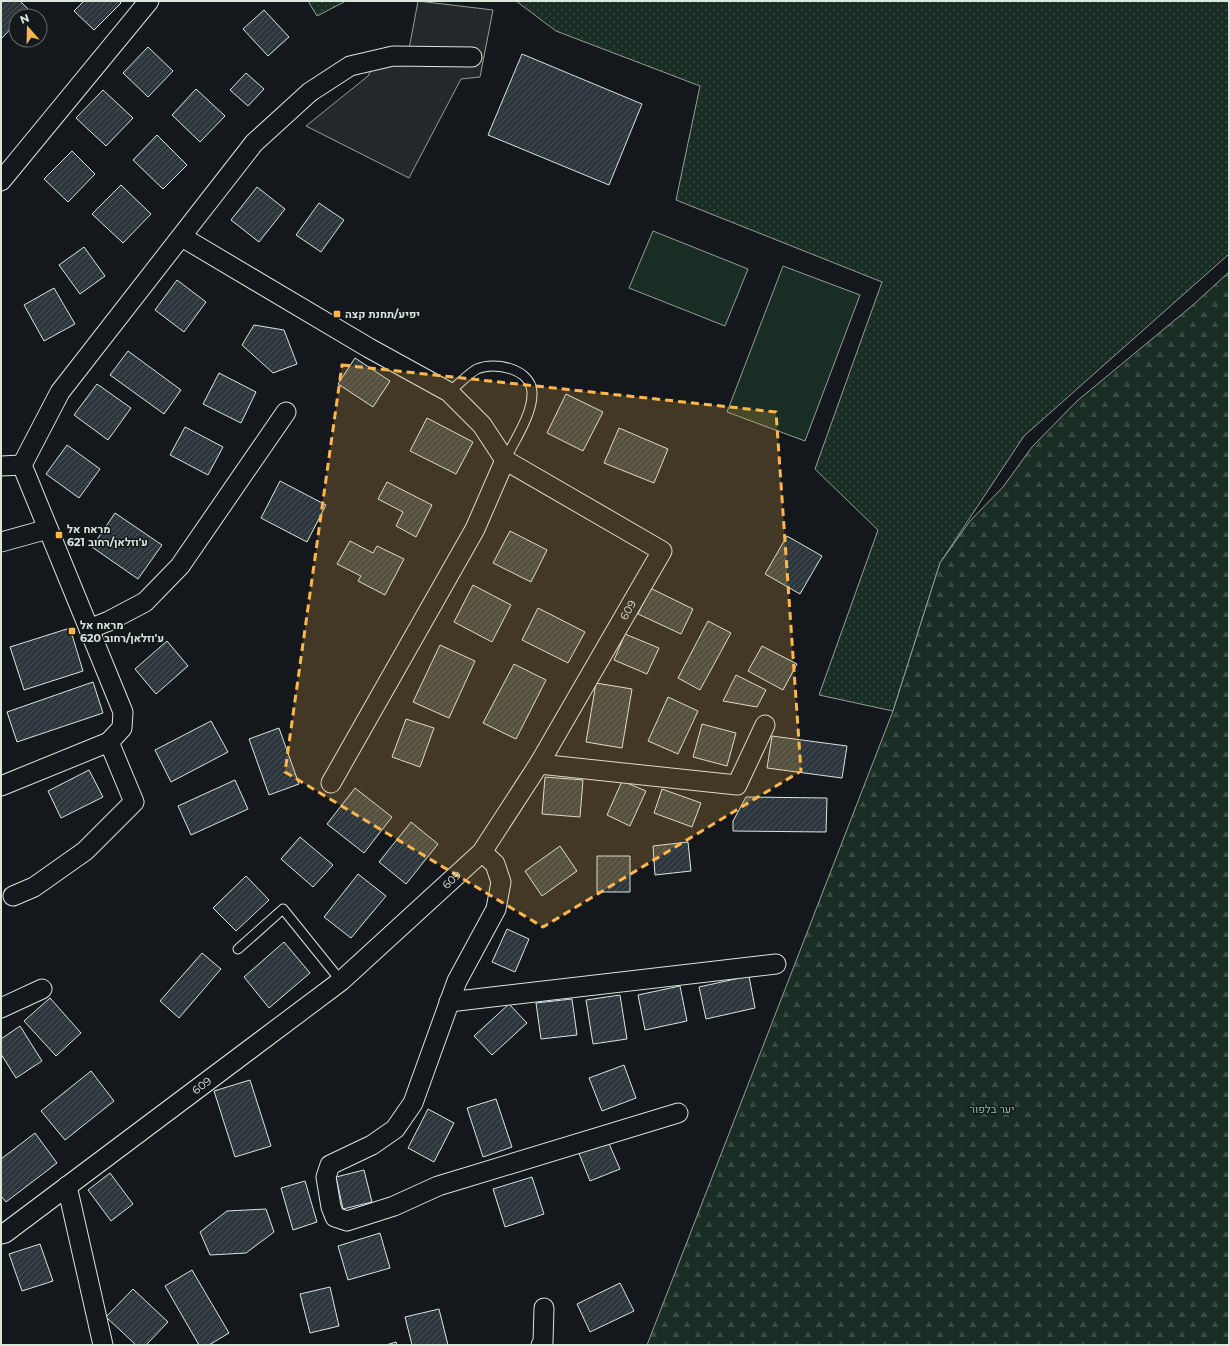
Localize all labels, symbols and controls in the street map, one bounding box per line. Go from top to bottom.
north arrow [8,8,48,48]
text: N [18,11,31,27]
place label: יפיע/תחנת קצה [345,307,420,321]
marker: יפיע/תחנת קצה [332,309,342,319]
place label: מראח אל ע׳וזלאן/רחוב 621 [67,522,148,549]
marker: מראח אל ע׳וזלאן/רחוב 621 [54,530,64,540]
street label: 609 [617,597,639,622]
place label: מראח אל ע׳וזלאן/רחוב 620 [80,618,164,645]
marker: מראח אל ע׳וזלאן/רחוב 620 [67,626,77,636]
street label: 609 [439,867,464,892]
street label: 609 [189,1073,214,1097]
park label: יער בלפור [970,1102,1014,1116]

